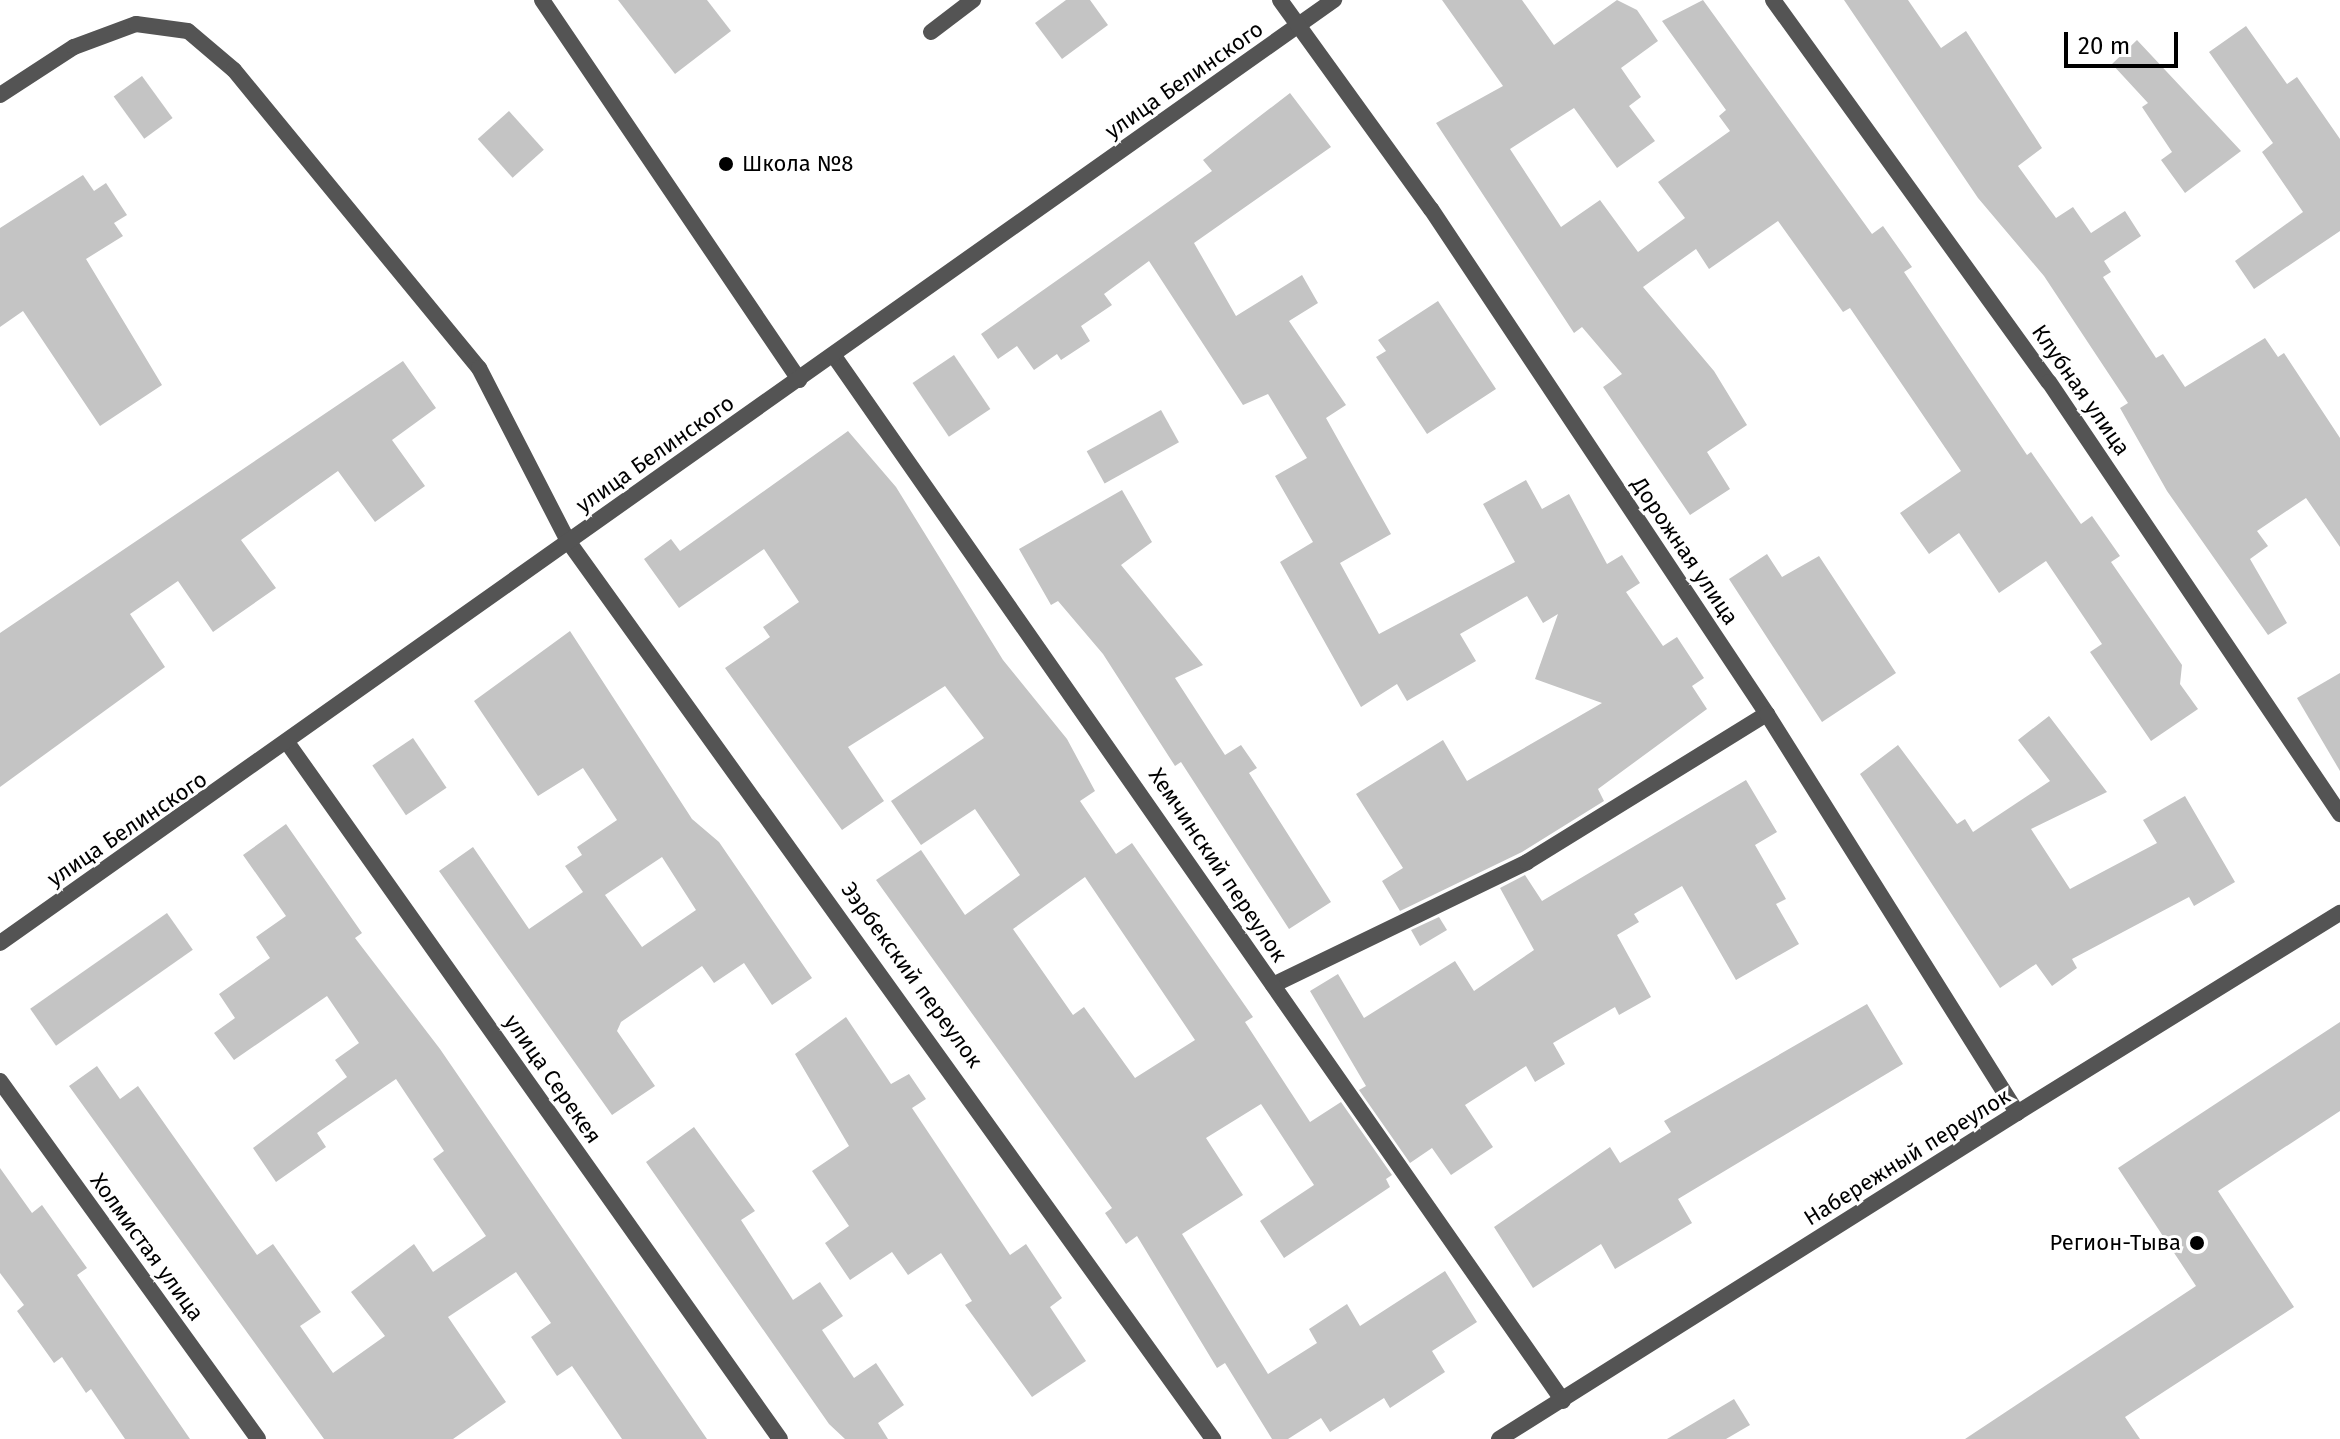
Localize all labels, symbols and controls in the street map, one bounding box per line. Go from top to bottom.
street label: улица Белинского [1100,16,1268,144]
scale bar [2068,16,2182,66]
text: 20 m [2078,32,2130,60]
place label: Школа №8 [742,151,853,177]
marker: Школа №8 [717,155,735,173]
street label: Клубная улица [2026,320,2136,460]
street label: улица Белинского [571,390,739,518]
street label: Дорожная улица [1626,472,1744,630]
street label: Хемчинский переулок [1143,763,1293,967]
street label: улица Белинского [42,766,212,892]
street label: Ээрбекский переулок [836,877,988,1073]
street label: улица Серекея [499,1010,607,1148]
street label: Набережный переулок [1799,1083,2015,1231]
street label: Холмистая улица [85,1168,209,1326]
place label: Регион-Тыва [2050,1230,2181,1256]
marker: Регион-Тыва [2188,1234,2206,1252]

